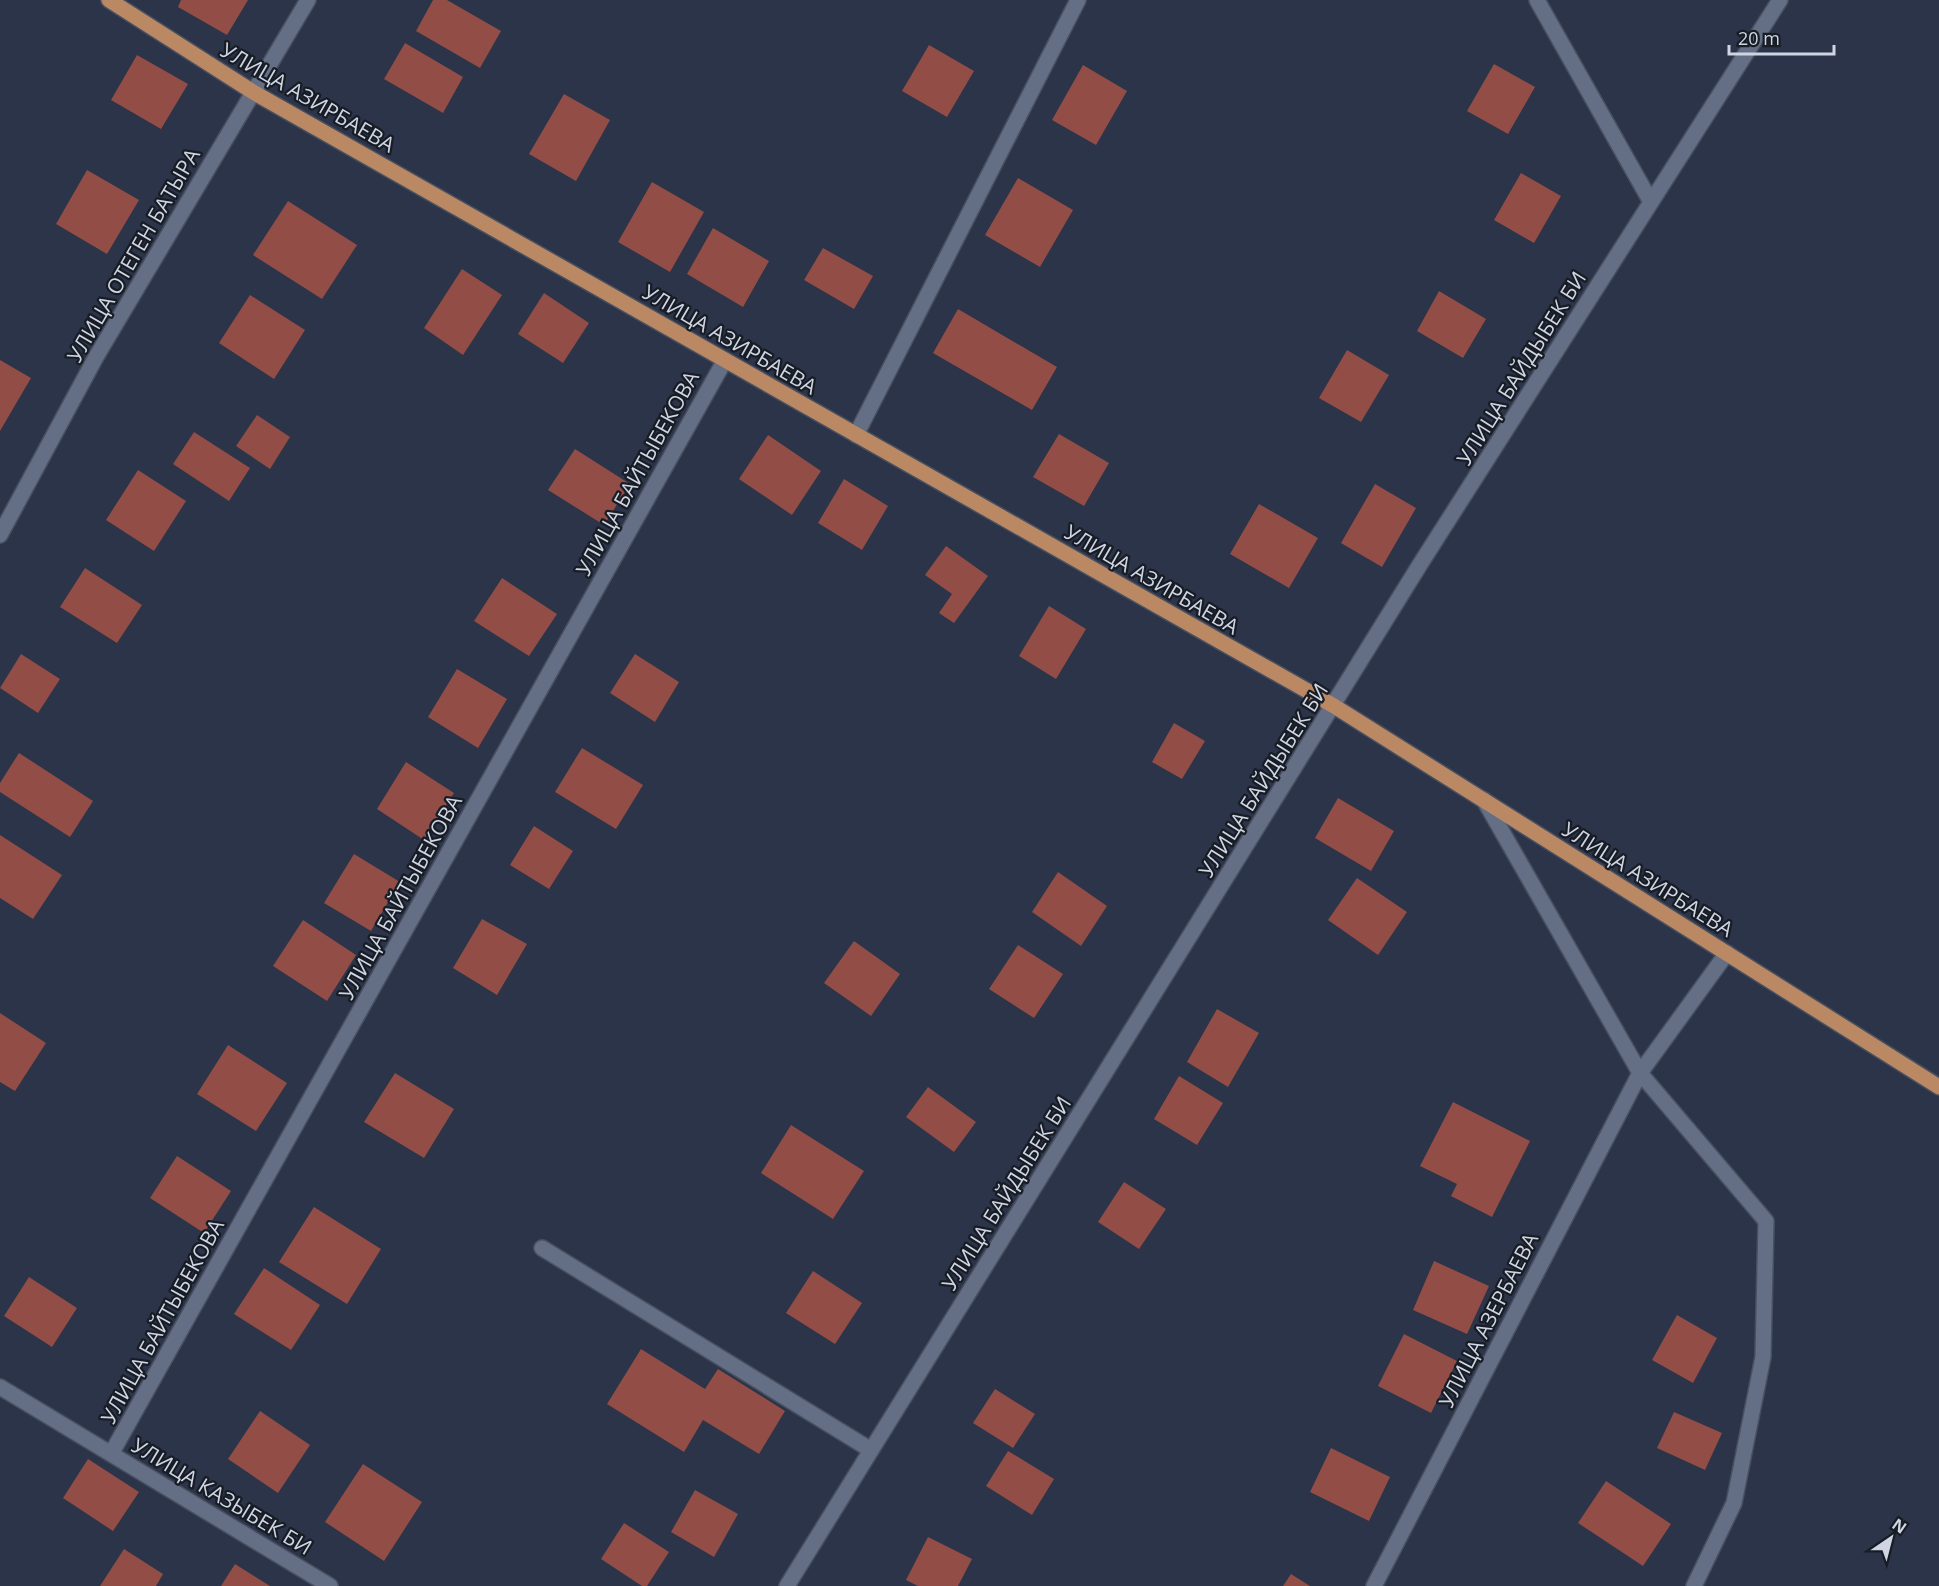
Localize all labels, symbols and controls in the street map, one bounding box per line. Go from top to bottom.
scale bar [1729,18,1834,56]
text: 20 m [1738,26,1780,50]
street label: УЛИЦА АЗИРБАЕВА [216,36,401,159]
street label: УЛИЦА ОТЕГЕН БАТЫРА [60,142,206,367]
street label: УЛИЦА БАЙДЫБЕК БИ [1450,266,1592,470]
street label: УЛИЦА АЗИРБАЕВА [638,278,823,401]
street label: УЛИЦА БАЙТЫБЕКОВА [569,365,705,580]
street label: УЛИЦА АЗИРБАЕВА [1060,518,1245,641]
street label: УЛИЦА БАЙДЫБЕК БИ [1192,678,1334,882]
street label: УЛИЦА БАЙТЫБЕКОВА [332,789,468,1004]
street label: УЛИЦА АЗИРБАЕВА [1557,815,1739,943]
street label: УЛИЦА БАЙДЫБЕК БИ [935,1091,1077,1295]
street label: УЛИЦА БАЙТЫБЕКОВА [94,1213,230,1428]
street label: УЛИЦА АЗЕРБАЕВА [1432,1227,1544,1412]
street label: УЛИЦА КАЗЫБЕК БИ [127,1431,317,1561]
north arrow [1861,1508,1921,1568]
text: N [1888,1513,1911,1538]

